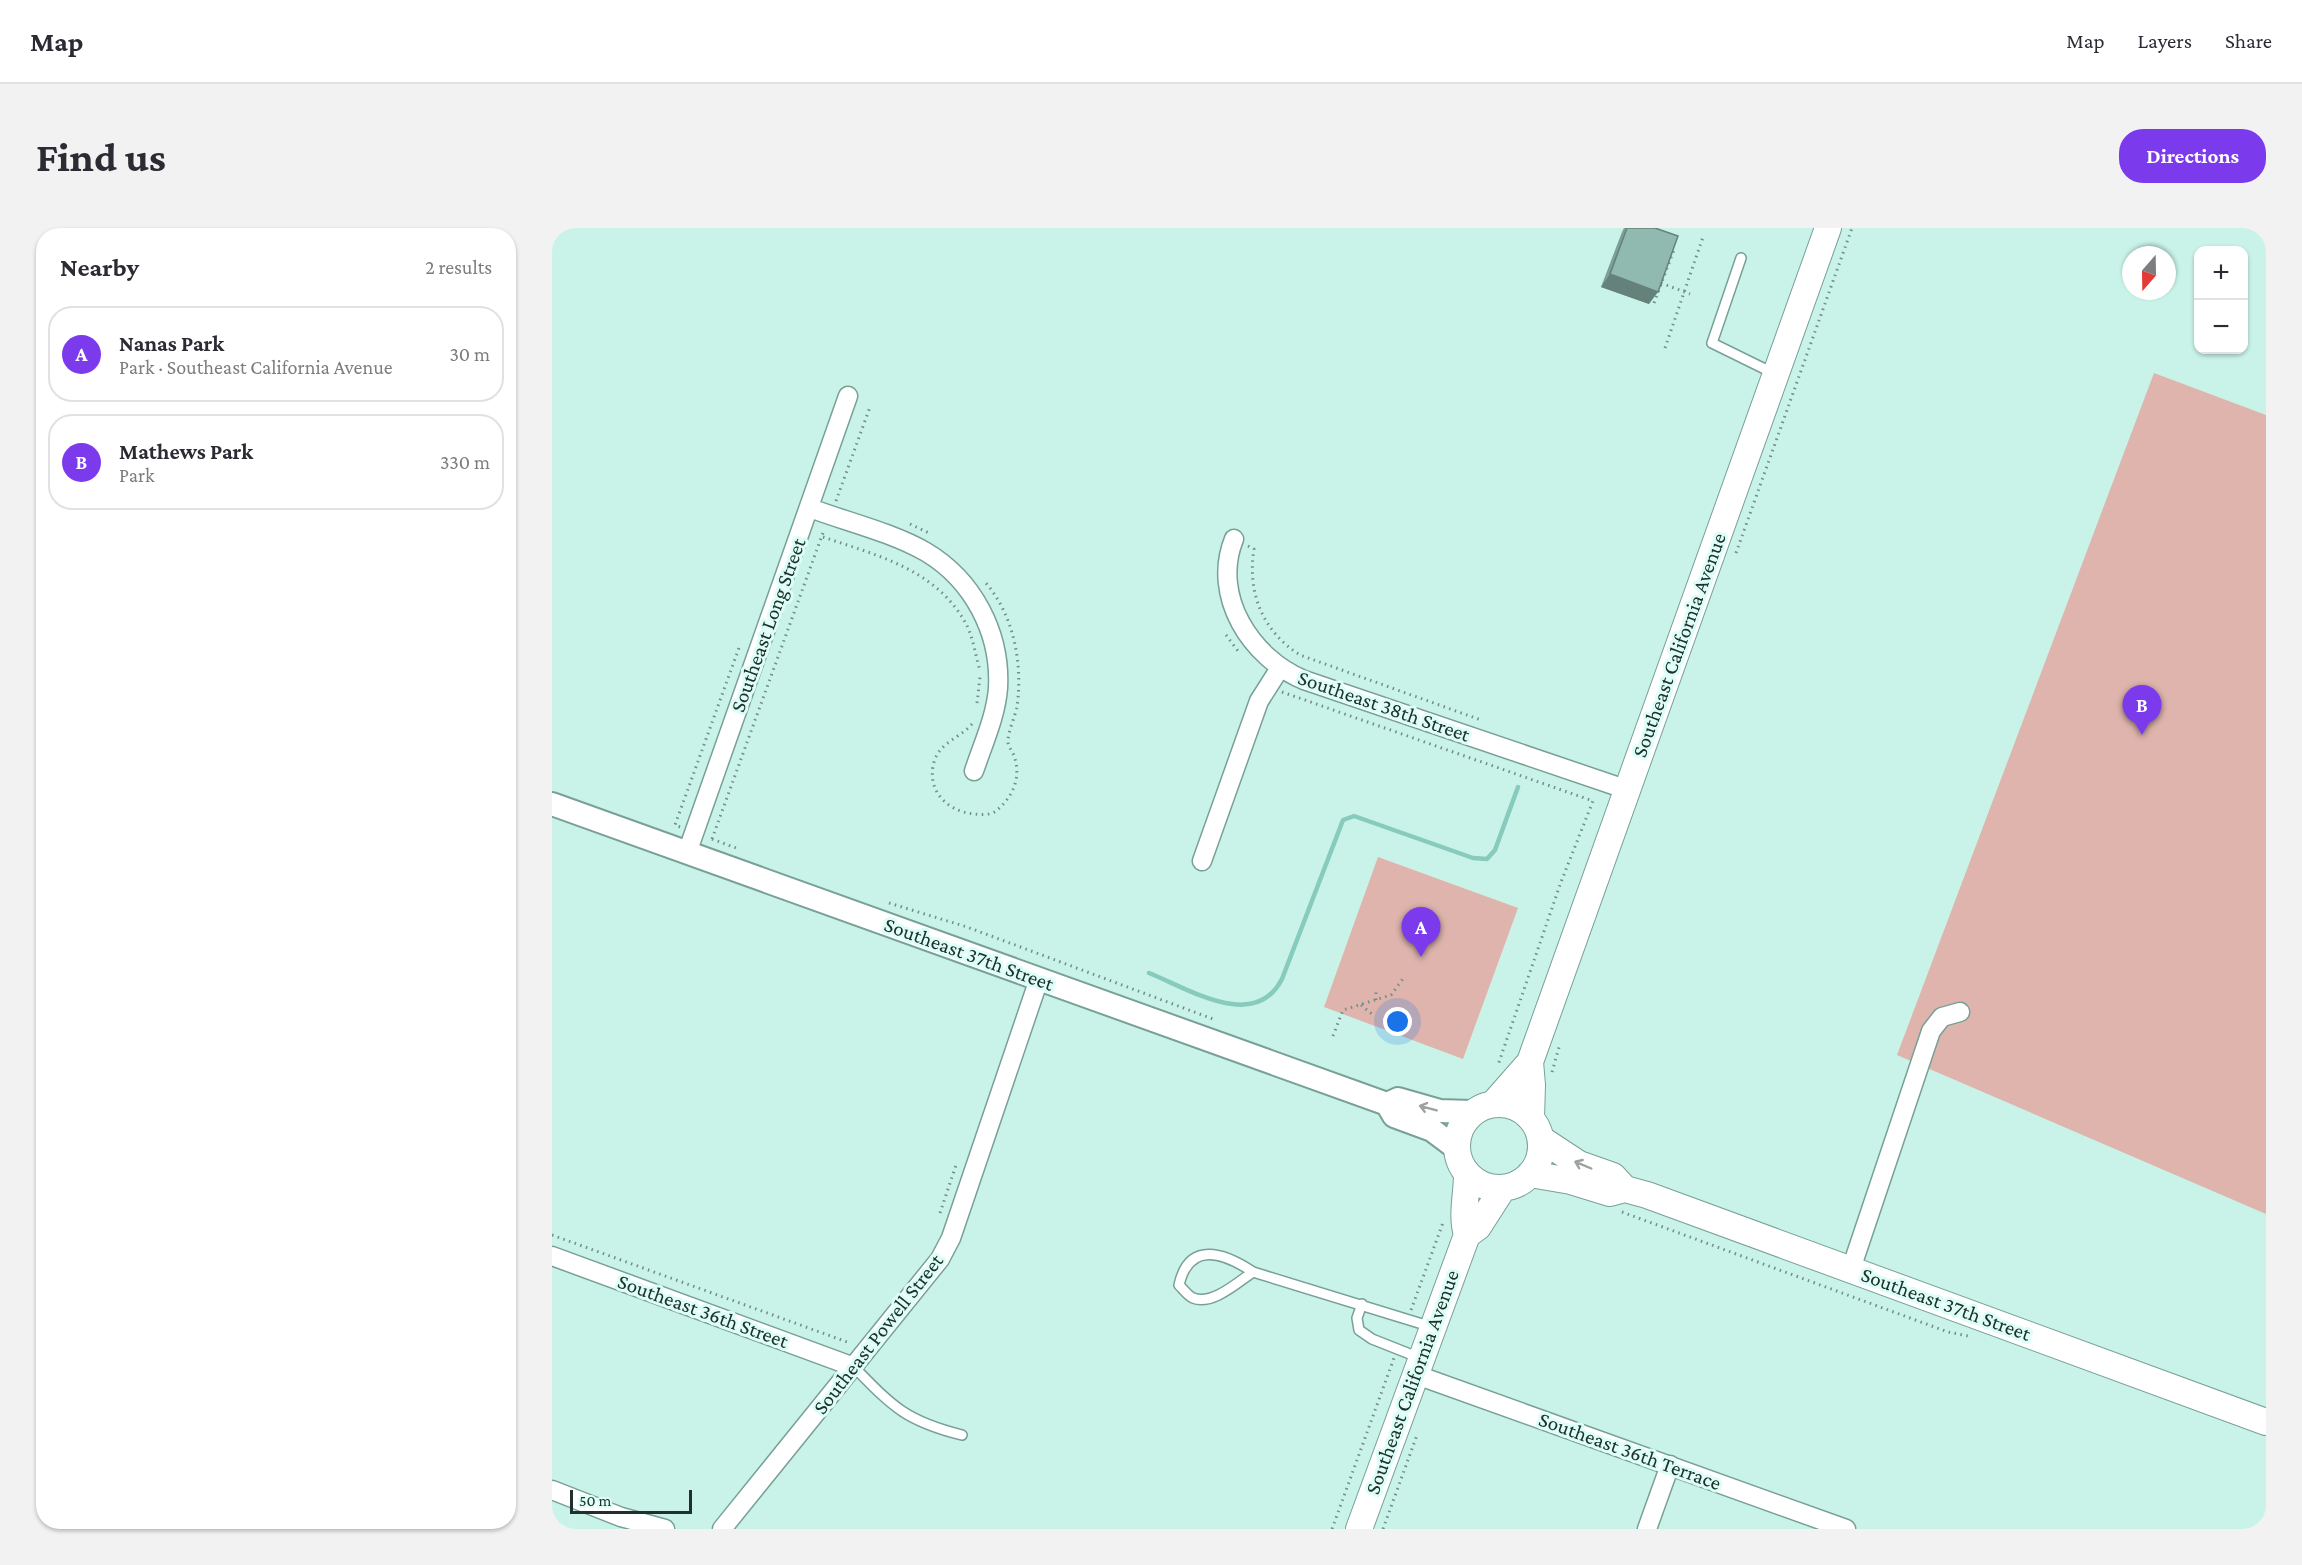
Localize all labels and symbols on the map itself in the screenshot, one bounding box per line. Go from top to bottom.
north arrow [2122,246,2176,300]
street label: Southeast California Avenue [1627,530,1731,760]
street label: Southeast Long Street [725,534,811,715]
street label: Southeast 38th Street [1295,665,1474,747]
pin: B [2122,686,2162,735]
pin: A [1402,908,1440,957]
street label: Southeast 37th Street [881,912,1058,996]
your location [1383,1007,1412,1036]
one-way arrow [1419,1101,1438,1113]
one-way arrow [1574,1159,1593,1170]
street label: Southeast Powell Street [808,1248,949,1419]
street label: Southeast 37th Street [1858,1262,2035,1346]
street label: Southeast California Avenue [1360,1267,1464,1497]
street label: Southeast 36th Street [615,1269,792,1353]
street label: Southeast 36th Terrace [1536,1407,1724,1495]
scale bar [570,1487,692,1514]

